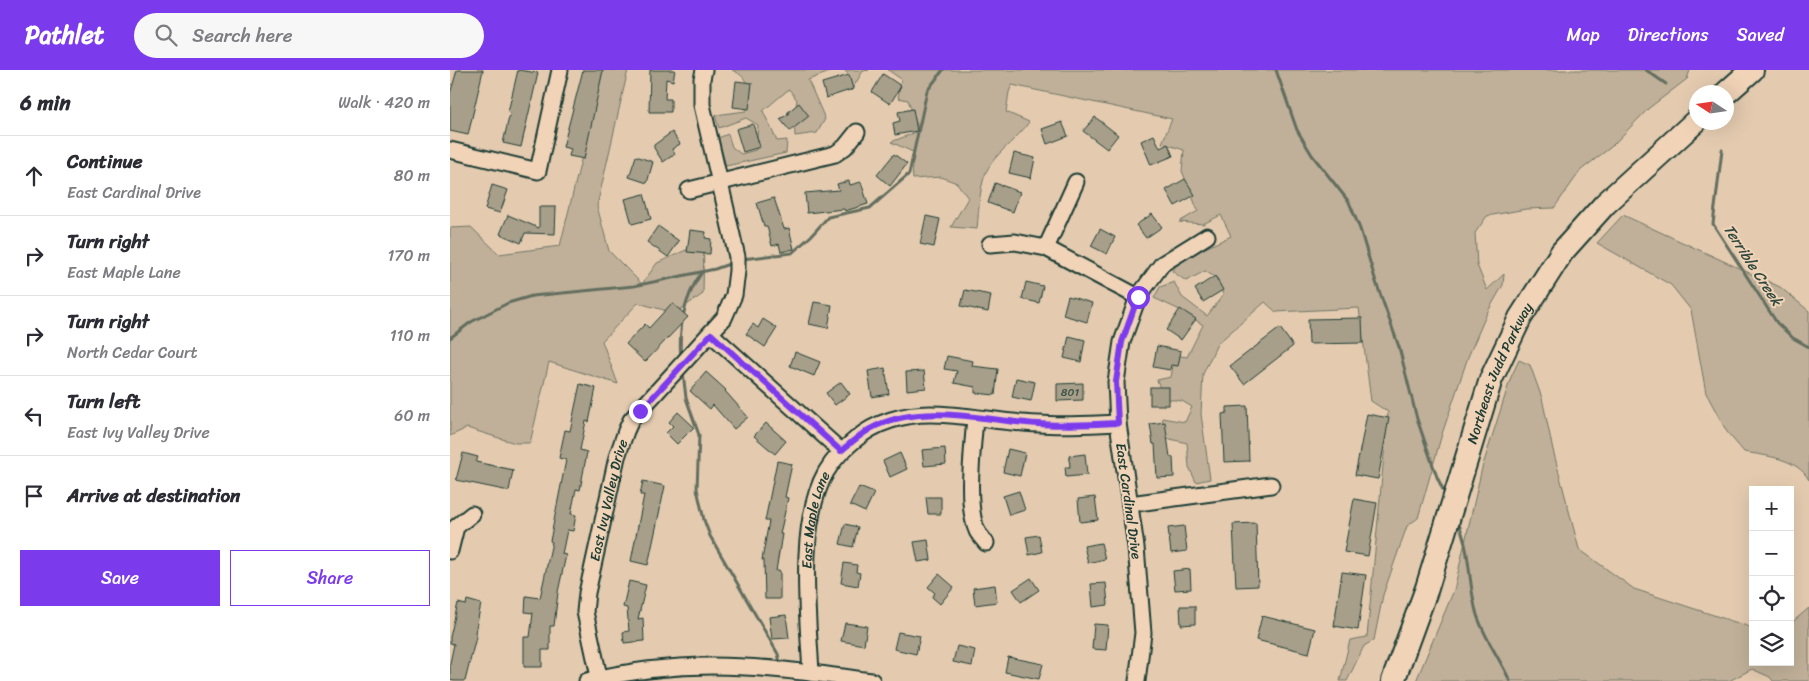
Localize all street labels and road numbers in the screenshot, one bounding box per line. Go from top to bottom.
street label: Northeast Judd Parkway [1460,297,1540,447]
street label: East Ivy Valley Drive [582,436,635,564]
street label: East Cardinal Drive [1108,441,1149,561]
street label: East Maple Lane [795,467,837,569]

